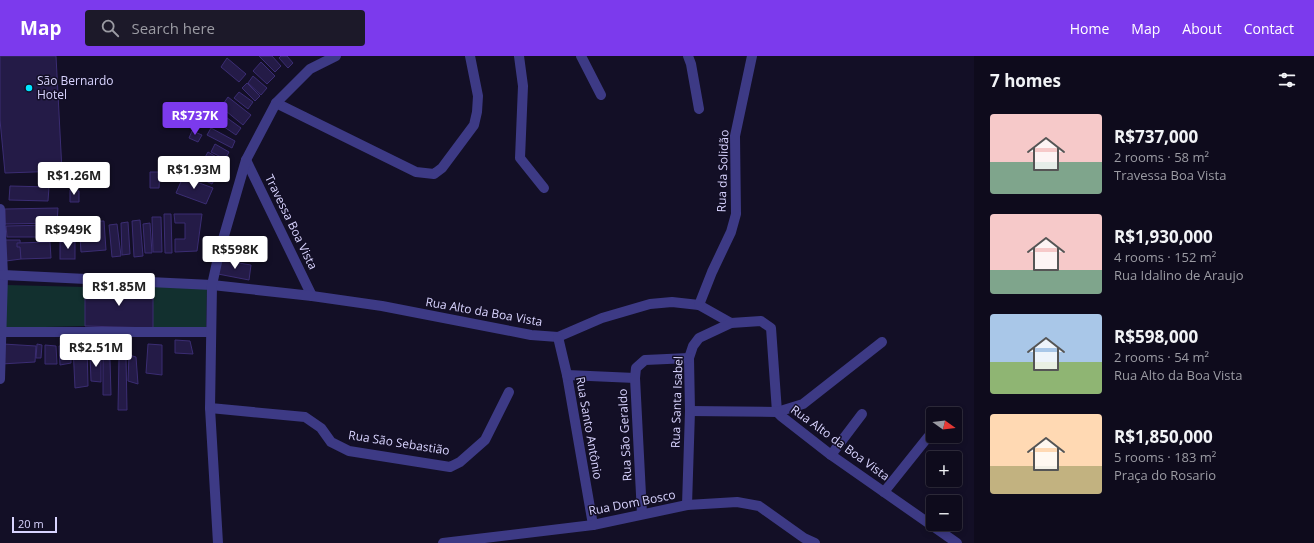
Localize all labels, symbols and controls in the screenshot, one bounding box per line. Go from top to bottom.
search box [85,10,365,46]
text: Map [20,15,61,41]
icon: search [99,17,121,39]
text: Search here [131,18,215,38]
text: Home [1070,19,1109,38]
text: Map [1131,19,1160,38]
text: About [1182,19,1222,38]
text: Contact [1244,19,1294,38]
text: 7 homes [990,69,1061,92]
icon: filters [1276,69,1298,91]
place label: São Bernardo Hotel [37,72,113,103]
marker: São Bernardo Hotel [24,83,34,93]
pin: R$737K [162,102,228,136]
text: R$737K [172,106,218,124]
text: R$737,000 [1114,125,1198,148]
street label: Rua da Solidão [713,129,732,213]
icon: home [1022,130,1070,178]
text: 2 rooms · 58 m² [1114,148,1209,166]
pin: R$1.93M [157,156,231,190]
text: R$1.93M [167,160,221,178]
pin: R$1.26M [37,162,111,196]
text: R$1.26M [47,166,101,184]
text: Travessa Boa Vista [1114,166,1226,184]
street label: Travessa Boa Vista [261,171,322,272]
pin: R$949K [35,216,101,250]
text: R$949K [45,220,91,238]
text: R$1,930,000 [1114,225,1213,248]
icon: home [1022,230,1070,278]
pin: R$598K [202,236,268,270]
text: R$598K [212,240,258,258]
text: 4 rooms · 152 m² [1114,248,1216,266]
text: Rua Idalino de Araujo [1114,266,1244,284]
pin: R$1.85M [82,273,156,307]
text: R$1.85M [92,277,146,295]
street label: Rua Alto da Boa Vista [424,293,544,330]
text: R$598,000 [1114,325,1198,348]
icon: home [1022,330,1070,378]
pin: R$2.51M [59,334,133,368]
text: R$2.51M [69,338,123,356]
text: 2 rooms · 54 m² [1114,348,1209,366]
street label: Rua Santa Isabel [666,356,687,448]
text: Rua Alto da Boa Vista [1114,366,1242,384]
street label: Rua Santo Antônio [572,375,607,481]
street label: Rua São Geraldo [614,388,635,482]
street label: Rua Alto da Boa Vista [787,401,893,484]
north arrow [926,407,962,443]
map controls [926,407,962,531]
text: R$1,850,000 [1114,425,1213,448]
street label: Rua São Sebastião [347,426,451,459]
icon: home [1022,430,1070,478]
text: 5 rooms · 183 m² [1114,448,1216,466]
button: + [926,451,962,487]
text: Praça do Rosario [1114,466,1216,484]
street label: Rua Dom Bosco [587,486,677,519]
button: − [926,495,962,531]
scale bar [12,515,57,534]
text: 20 m [18,516,44,531]

